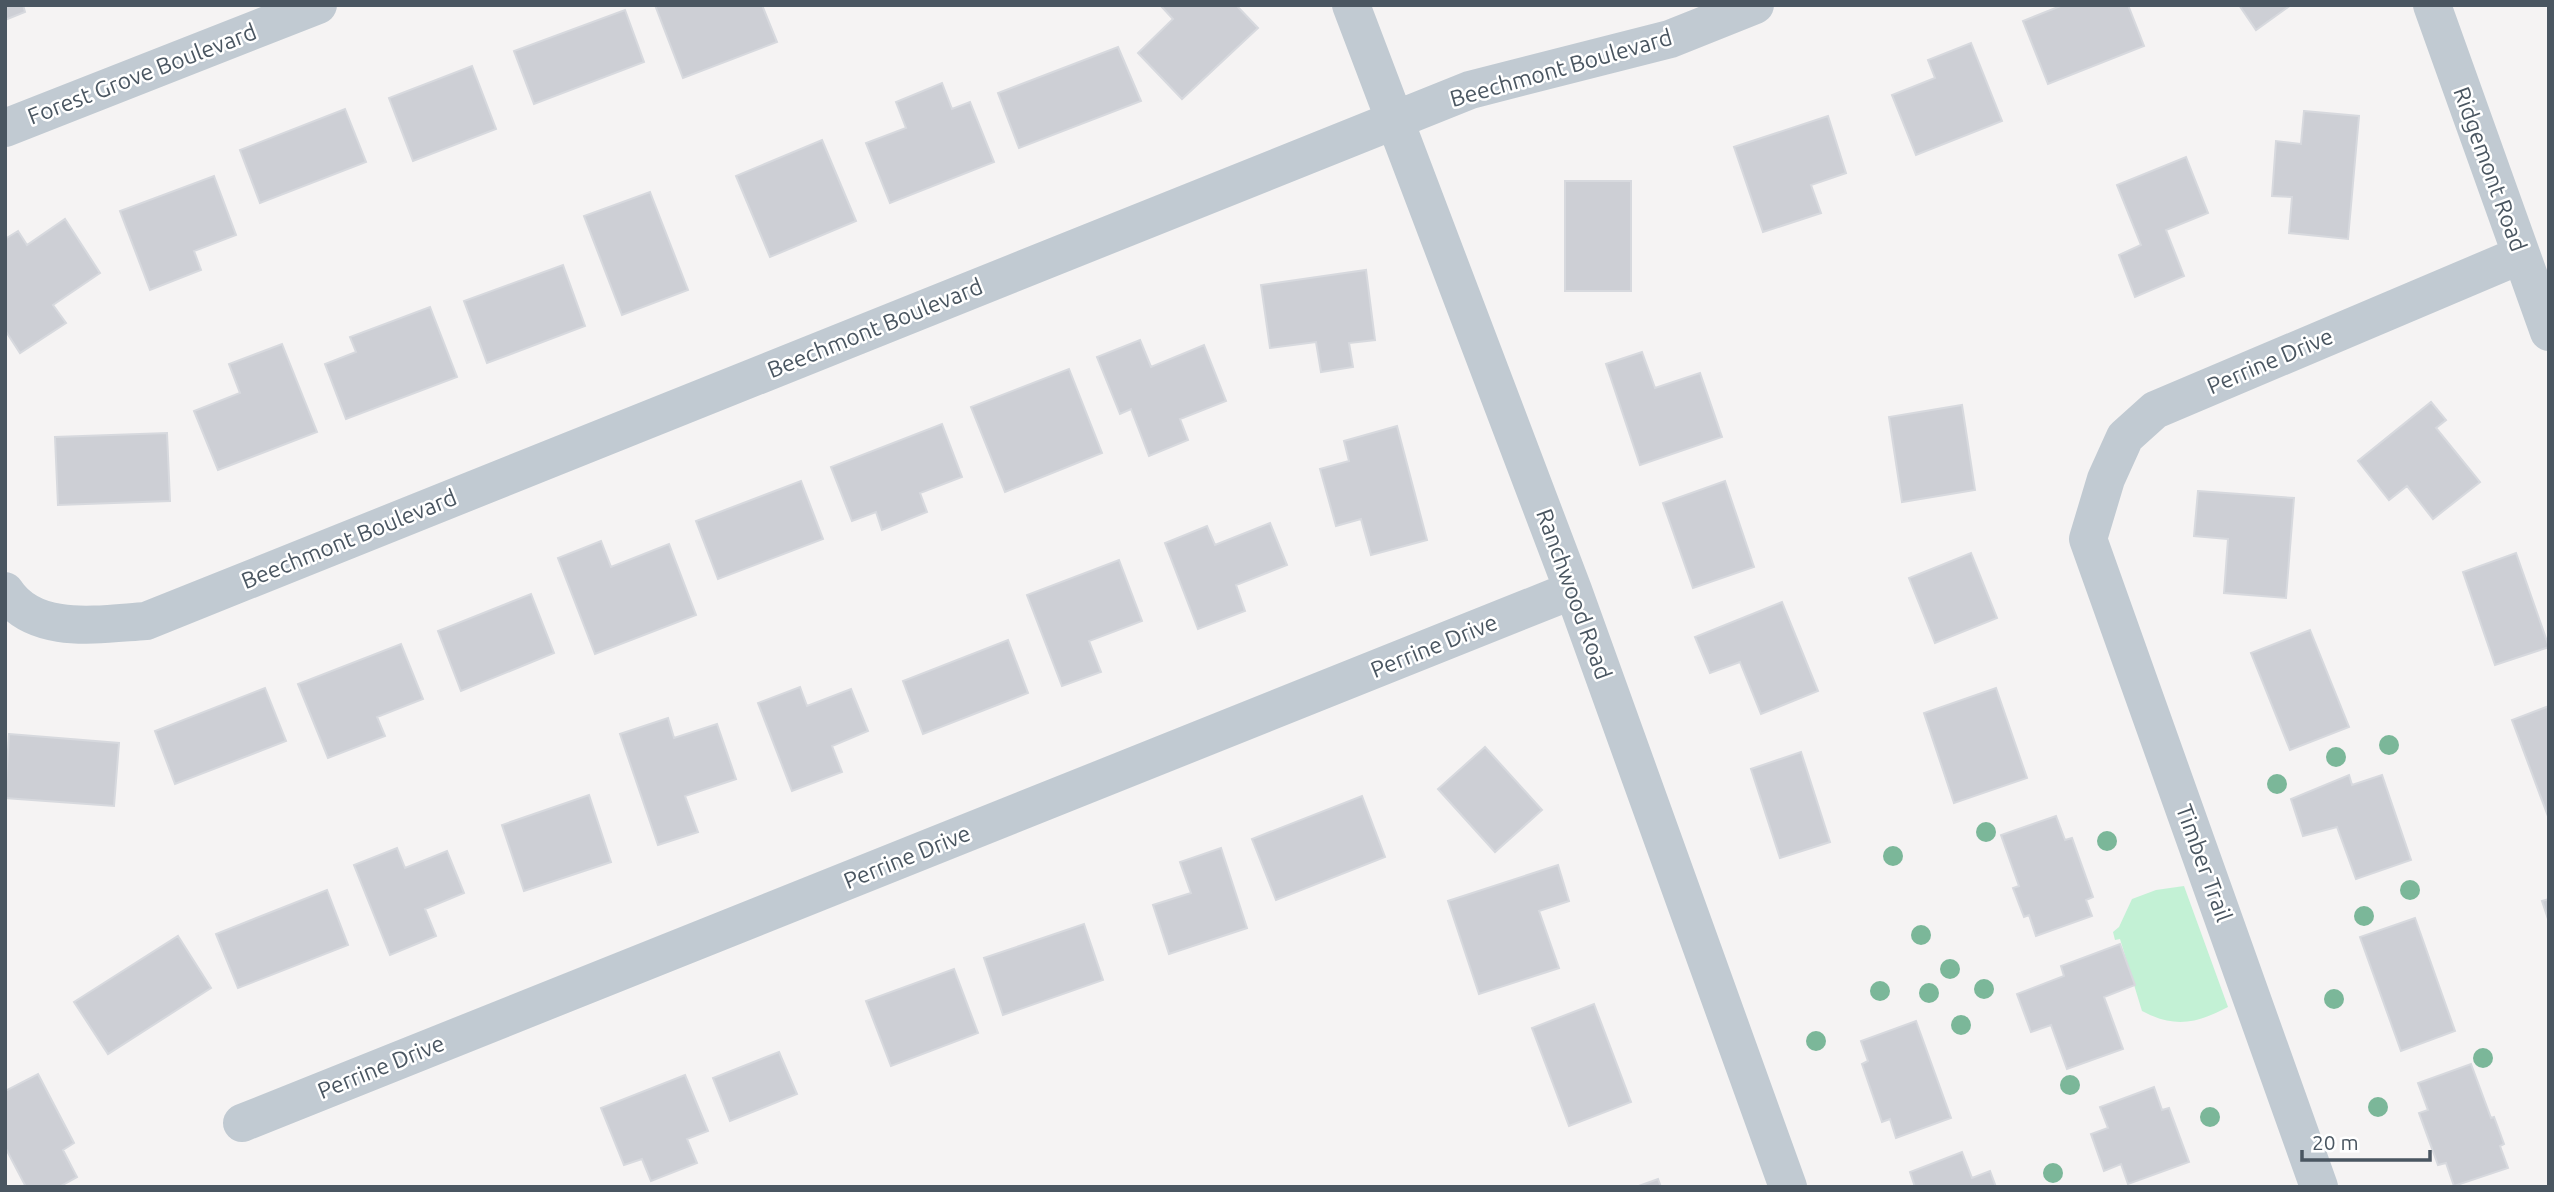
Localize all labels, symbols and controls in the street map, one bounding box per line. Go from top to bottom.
street label: Forest Grove Boulevard [24,18,260,129]
street label: Beechmont Boulevard [1447,24,1675,111]
street label: Ridgemont Road [2449,83,2532,254]
street label: Beechmont Boulevard [764,273,986,382]
street label: Perrine Drive [2203,323,2337,398]
street label: Beechmont Boulevard [238,484,460,593]
street label: Ranchwood Road [1532,505,1617,682]
street label: Perrine Drive [1367,609,1501,682]
street label: Timber Trail [2172,801,2237,925]
street label: Perrine Drive [840,820,974,893]
street label: Perrine Drive [314,1030,448,1103]
scale bar [2302,1118,2430,1162]
text: 20 m [2312,1130,2359,1154]

